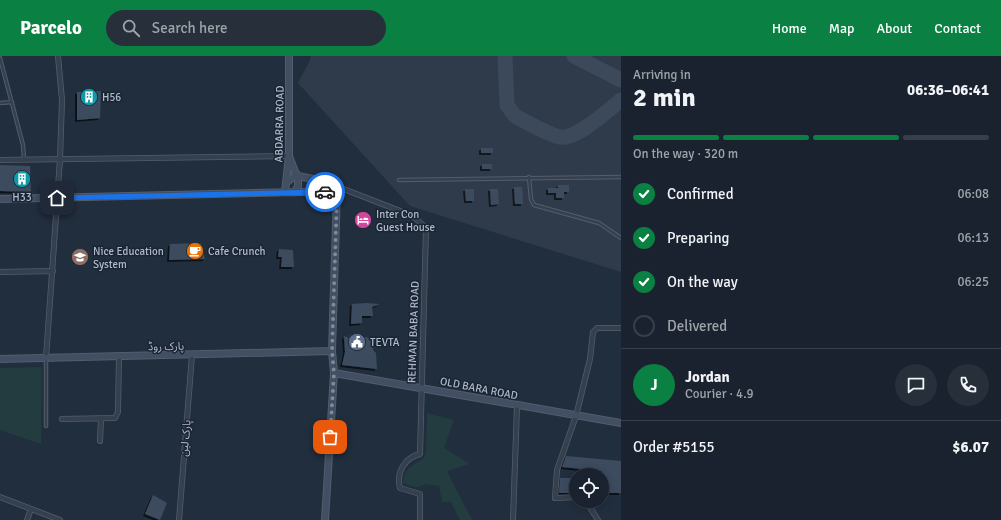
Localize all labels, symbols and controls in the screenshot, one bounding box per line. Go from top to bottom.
search box [106,10,386,46]
text: Parcelo [20,16,82,40]
icon: search [120,17,142,39]
text: Search here [152,19,227,37]
text: Home [772,20,807,37]
text: Map [829,20,854,37]
text: About [876,20,912,37]
text: Contact [934,20,981,37]
text: Arriving in [633,67,691,83]
text: 06:36–06:41 [907,81,989,99]
text: 2 min [633,82,696,114]
street label: ABDARRA ROAD [272,85,287,163]
building icon: H56 [79,87,99,107]
place label: H56 [102,91,121,104]
text: On the way · 320 m [633,146,738,162]
building icon: H33 [12,169,32,189]
courier [305,172,345,212]
pin [40,181,74,215]
icon: car [314,181,336,203]
icon: check [633,183,655,205]
text: Confirmed [667,185,734,203]
text: 06:08 [957,186,989,202]
icon: home [46,187,68,209]
place label: H33 [12,191,32,204]
place label: Inter Con Guest House [376,208,435,234]
hotel icon: Inter Con Guest House [353,210,373,230]
icon: check [633,227,655,249]
text: Preparing [667,229,730,247]
text: 06:13 [957,230,989,246]
cafe icon: Cafe Crunch [185,241,205,261]
place label: Nice Education System [93,245,164,271]
place label: Cafe Crunch [208,245,266,258]
school or university icon: Nice Education System [70,247,90,267]
icon: check [633,271,655,293]
text: On the way [667,273,738,291]
text: 06:25 [957,274,989,290]
street label: REHMAN BABA ROAD [405,281,422,383]
text: Delivered [667,317,727,335]
public building icon: TEVTA [347,332,367,352]
place label: TEVTA [370,336,400,349]
street label: پارک روڈ [148,339,184,354]
button: chat [895,364,937,406]
button: phone [947,364,989,406]
text: Jordan [685,368,730,386]
street label: OLD BARA ROAD [439,375,519,402]
text: J [650,376,658,394]
text: Courier · 4.9 [685,386,754,402]
street label: پارک لین [177,419,195,457]
pin [313,420,347,454]
icon: bag [319,426,341,448]
text: Order #5155 [633,438,715,456]
text: $6.07 [952,438,989,456]
map controls [569,468,609,508]
button: locate [569,468,609,508]

